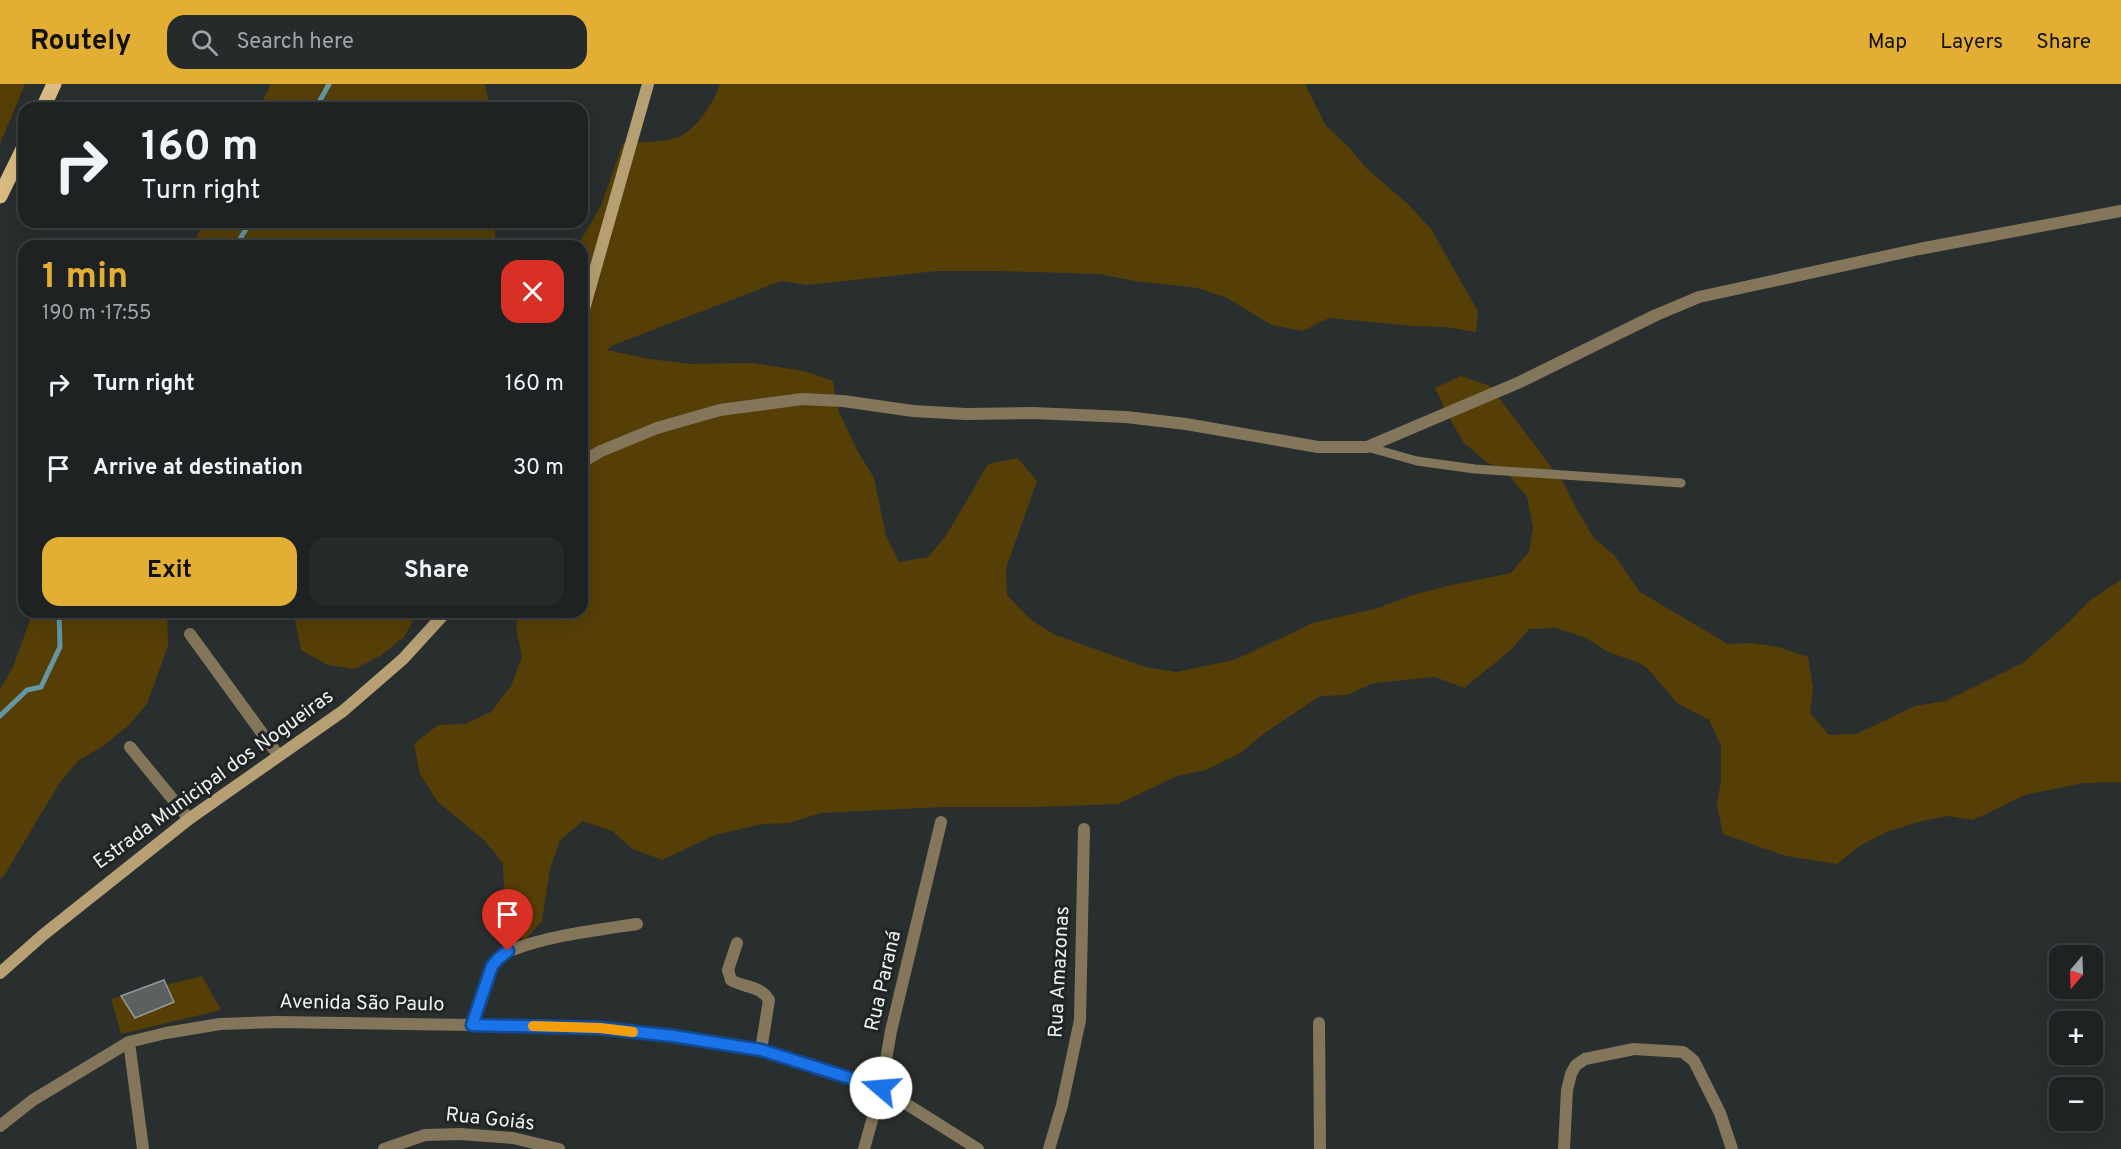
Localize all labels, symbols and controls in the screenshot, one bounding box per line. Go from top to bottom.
search box [167,15,587,69]
text: Routely [30,24,131,60]
icon: search [188,26,221,59]
text: Search here [236,29,354,56]
text: Map [1868,29,1907,56]
text: Layers [1940,29,2003,56]
text: Share [2036,29,2091,56]
text: 160 m [141,122,259,175]
icon: right [42,126,120,204]
text: Turn right [141,174,260,208]
text: 1 min [42,255,128,301]
button: close [501,260,564,323]
text: 190 m · 17:55 [42,301,151,327]
icon: right [42,368,75,401]
text: Turn right [93,371,195,398]
text: 160 m [505,371,564,398]
icon: arrive [42,452,75,485]
text: Arrive at destination [93,455,303,482]
text: 30 m [513,455,564,482]
button: Exit [42,537,297,606]
button: Share [309,537,564,606]
street label: Estrada Municipal dos Nogueiras [89,684,339,876]
pin [482,889,533,951]
icon: arrive [491,898,524,931]
street label: Rua Amazonas [1044,905,1076,1039]
street label: Rua Paraná [860,928,908,1034]
north arrow [2049,945,2103,999]
map controls [2049,945,2103,1131]
street label: Avenida São Paulo [279,990,445,1018]
button: + [2049,1011,2103,1065]
position arrow [849,1056,913,1120]
button: − [2049,1077,2103,1131]
street label: Rua Goiás [444,1102,536,1138]

